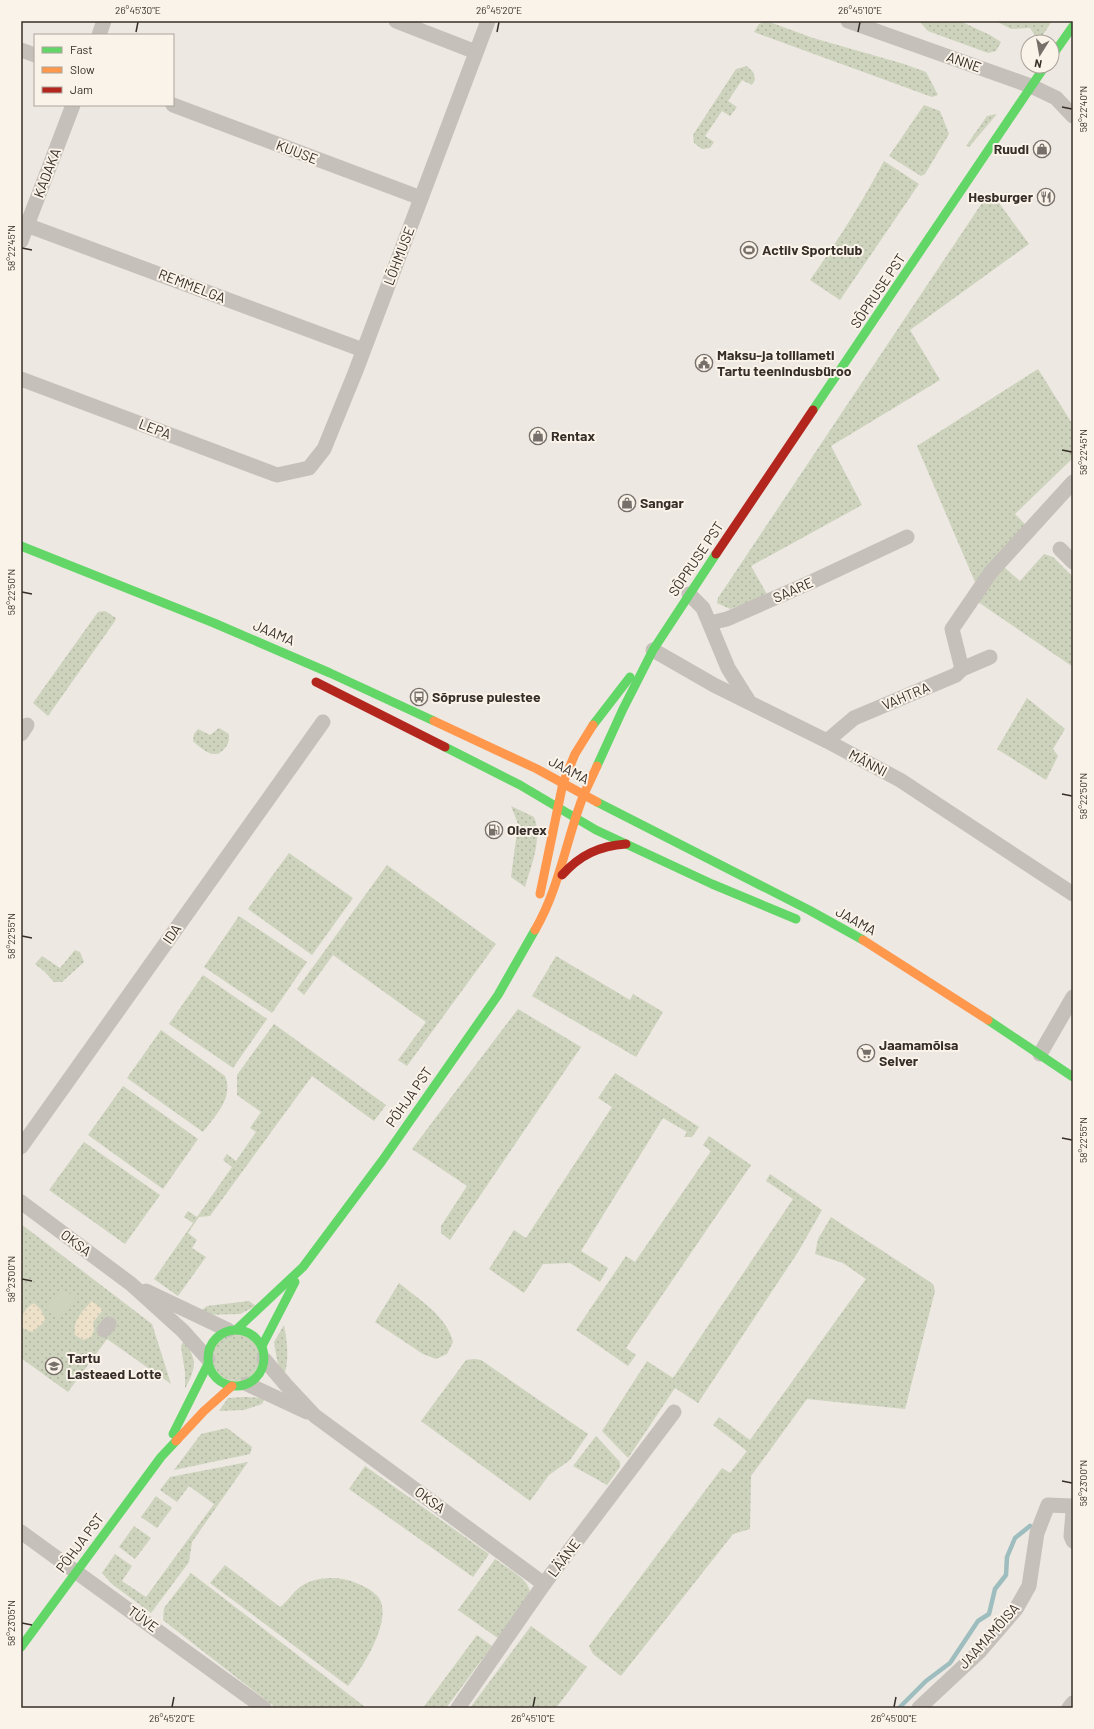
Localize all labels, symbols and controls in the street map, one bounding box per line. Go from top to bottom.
text: 26°45'30"E [115,4,161,16]
text: 26°45'20"E [476,4,522,16]
text: 26°45'10"E [838,4,882,16]
legend [34,34,174,106]
north arrow [1020,34,1060,74]
text: Fast [70,42,93,56]
street label: ANNE [945,47,984,76]
text: N [1033,57,1043,71]
text: Slow [70,62,95,76]
text: Jam [70,82,93,96]
text: 58°22'40"N [1077,86,1089,132]
street label: KUUSE [274,136,320,167]
shop icon: Ruudi [1032,139,1052,159]
place label: Ruudi [994,140,1029,157]
street label: KADAKA [29,145,64,200]
restaurant icon: Hesburger [1036,187,1056,207]
place label: Hesburger [968,188,1034,205]
street label: LÕHMUSE [380,224,417,288]
text: 58°22'45"N [5,225,17,271]
sports icon: Actiiv Sportclub [739,240,759,260]
place label: Actiiv Sportclub [762,241,862,258]
street label: SÕPRUSE PST [846,250,909,331]
street label: REMMELGA [156,265,229,306]
place label: Maksu-ja tolliameti Tartu teenindusbüroo [717,346,852,379]
public building icon: Maksu-ja tolliameti Tartu teenindusbüroo [694,353,714,373]
street label: LEPA [137,415,174,443]
shop icon: Rentax [528,426,548,446]
place label: Rentax [551,427,596,444]
text: 58°22'45"N [1077,429,1089,475]
shop icon: Sangar [617,493,637,513]
place label: Sangar [640,494,684,511]
street label: SÕPRUSE PST [664,518,727,599]
text: 58°22'50"N [5,569,17,615]
street label: SAARE [770,573,816,606]
street label: JAAMA [251,616,298,649]
street label: VAHTRA [879,678,933,713]
bus stop icon: Sõpruse puiestee [409,687,429,707]
place label: Sõpruse puiestee [432,688,541,705]
street label: MÄNNI [846,745,890,780]
street label: JAAMA [546,752,593,787]
text: 58°22'50"N [1077,773,1089,819]
fuel station icon: Olerex [484,820,504,840]
place label: Olerex [507,821,547,838]
street label: JAAMA [833,903,880,939]
text: 58°22'55"N [5,913,17,959]
street label: IDA [159,920,185,947]
place label: Jaamamõisa Selver [879,1036,958,1069]
supermarket icon: Jaamamõisa Selver [856,1043,876,1063]
street label: PÕHJA PST [382,1063,436,1130]
text: 58°22'55"N [1077,1117,1089,1163]
street label: OKSA [58,1226,95,1260]
text: 58°23'00"N [5,1256,17,1302]
place label: Tartu Lasteaed Lotte [67,1349,162,1382]
school or university icon: Tartu Lasteaed Lotte [44,1356,64,1376]
text: 58°23'00"N [1077,1460,1089,1506]
street label: OKSA [412,1483,449,1517]
street label: PÕHJA PST [52,1510,107,1576]
street label: LÄÄNE [544,1535,583,1580]
street label: JAAMAMÕISA [955,1599,1023,1672]
text: 58°23'05"N [5,1600,17,1646]
street label: TÜVE [125,1602,162,1635]
text: 26°45'20"E [149,1712,195,1724]
text: 26°45'10"E [511,1712,555,1724]
text: 26°45'00"E [871,1712,917,1724]

